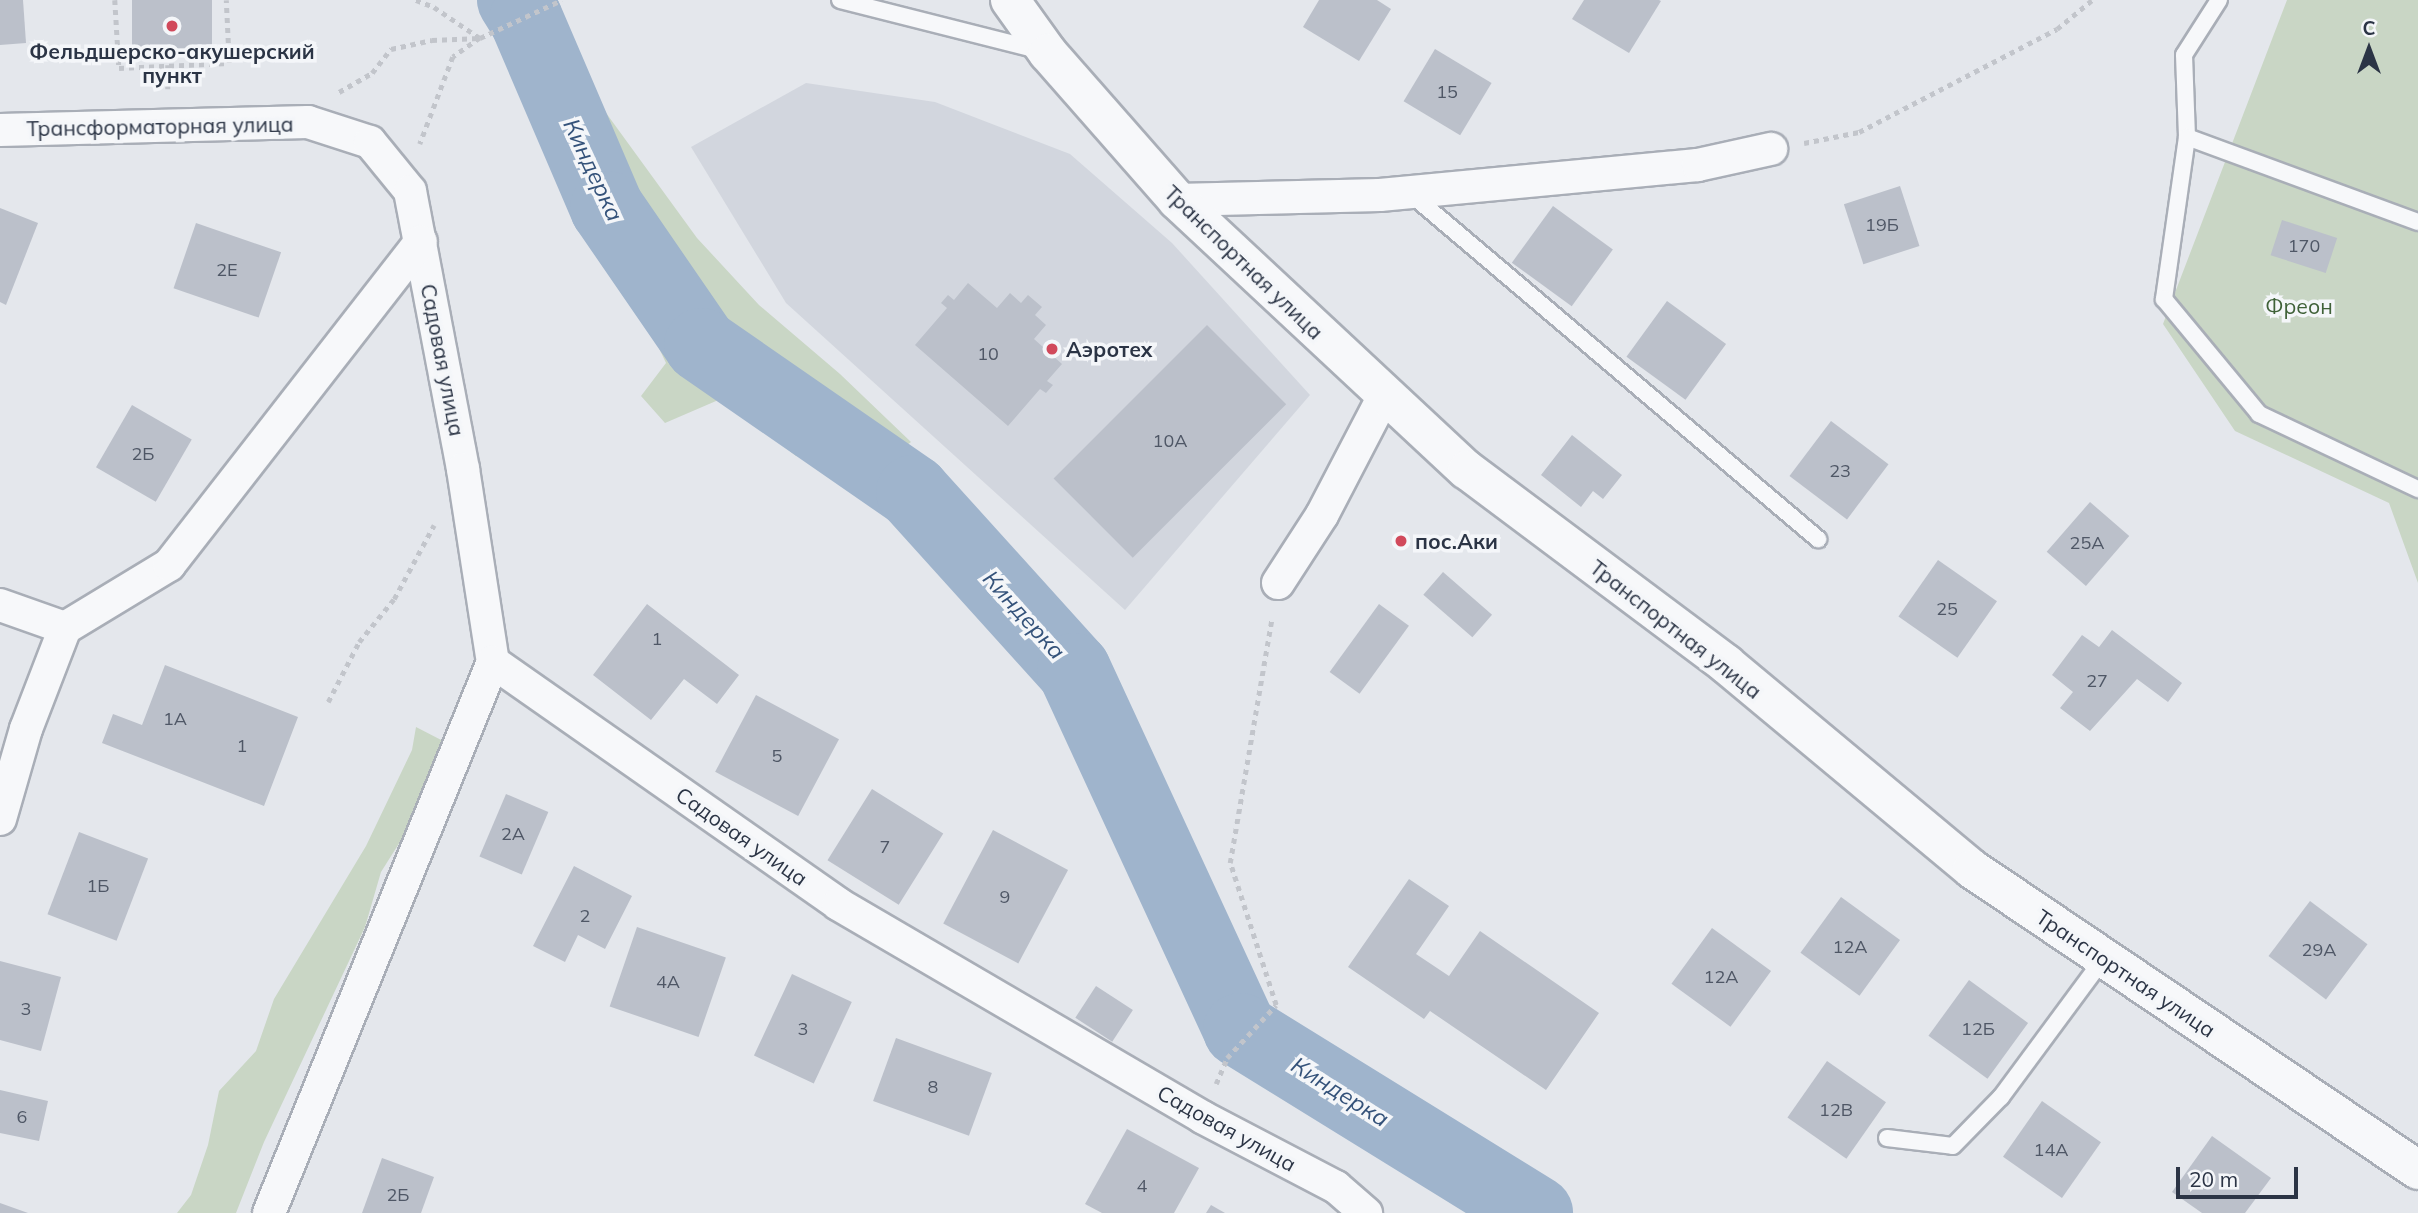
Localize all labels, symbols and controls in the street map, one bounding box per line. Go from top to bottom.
north arrow [2334,14,2404,84]
marker: Фельдшерско-акушерский пункт [162,16,182,36]
text: С [2362,16,2376,40]
place label: Фельдшерско-акушерский пункт [29,38,315,88]
house number: 15 [1436,81,1458,103]
street label: Трансформаторная улица [26,111,294,141]
water label: Киндерка [557,114,629,226]
street label: Транспортная улица [1160,180,1328,344]
house number: 19Б [1865,214,1899,236]
house number: 170 [2288,235,2320,257]
house number: 2Е [216,259,238,281]
street label: Садовая улица [416,282,470,438]
park label: Фреон [2265,293,2333,319]
place label: Аэротех [1066,336,1153,362]
marker: Аэротех [1044,341,1060,357]
house number: 10 [977,343,999,365]
house number: 10А [1153,430,1187,452]
house number: 2Б [132,443,154,465]
house number: 23 [1829,460,1851,482]
place label: пос.Аки [1415,528,1498,554]
house number: 25А [2070,532,2104,554]
marker: пос.Аки [1393,533,1409,549]
street label: Транспортная улица [1585,554,1767,704]
water label: Киндерка [977,565,1071,665]
house number: 25 [1936,598,1958,620]
house number: 1 [652,628,662,650]
house number: 27 [2086,670,2108,692]
house number: 1А [163,708,187,730]
house number: 1 [237,735,247,757]
house number: 5 [772,745,782,767]
street label: Садовая улица [671,781,813,891]
house number: 2А [501,823,525,845]
house number: 7 [880,836,890,858]
house number: 1Б [87,875,109,897]
house number: 9 [1000,886,1010,908]
street label: Транспортная улица [2032,904,2220,1042]
house number: 2 [580,905,590,927]
house number: 12А [1833,936,1867,958]
house number: 29А [2302,939,2336,961]
house number: 12А [1704,966,1738,988]
house number: 4А [656,971,680,993]
house number: 3 [21,998,31,1020]
house number: 3 [798,1018,808,1040]
house number: 12Б [1961,1018,1995,1040]
water label: Киндерка [1286,1051,1394,1133]
house number: 8 [928,1076,938,1098]
street label: Садовая улица [1153,1079,1301,1177]
house number: 12В [1819,1099,1853,1121]
house number: 6 [17,1106,27,1128]
house number: 14А [2034,1139,2068,1161]
scale bar [2180,1154,2302,1198]
text: 20 m [2189,1166,2238,1192]
house number: 4 [1137,1175,1147,1197]
house number: 2Б [387,1184,409,1206]

